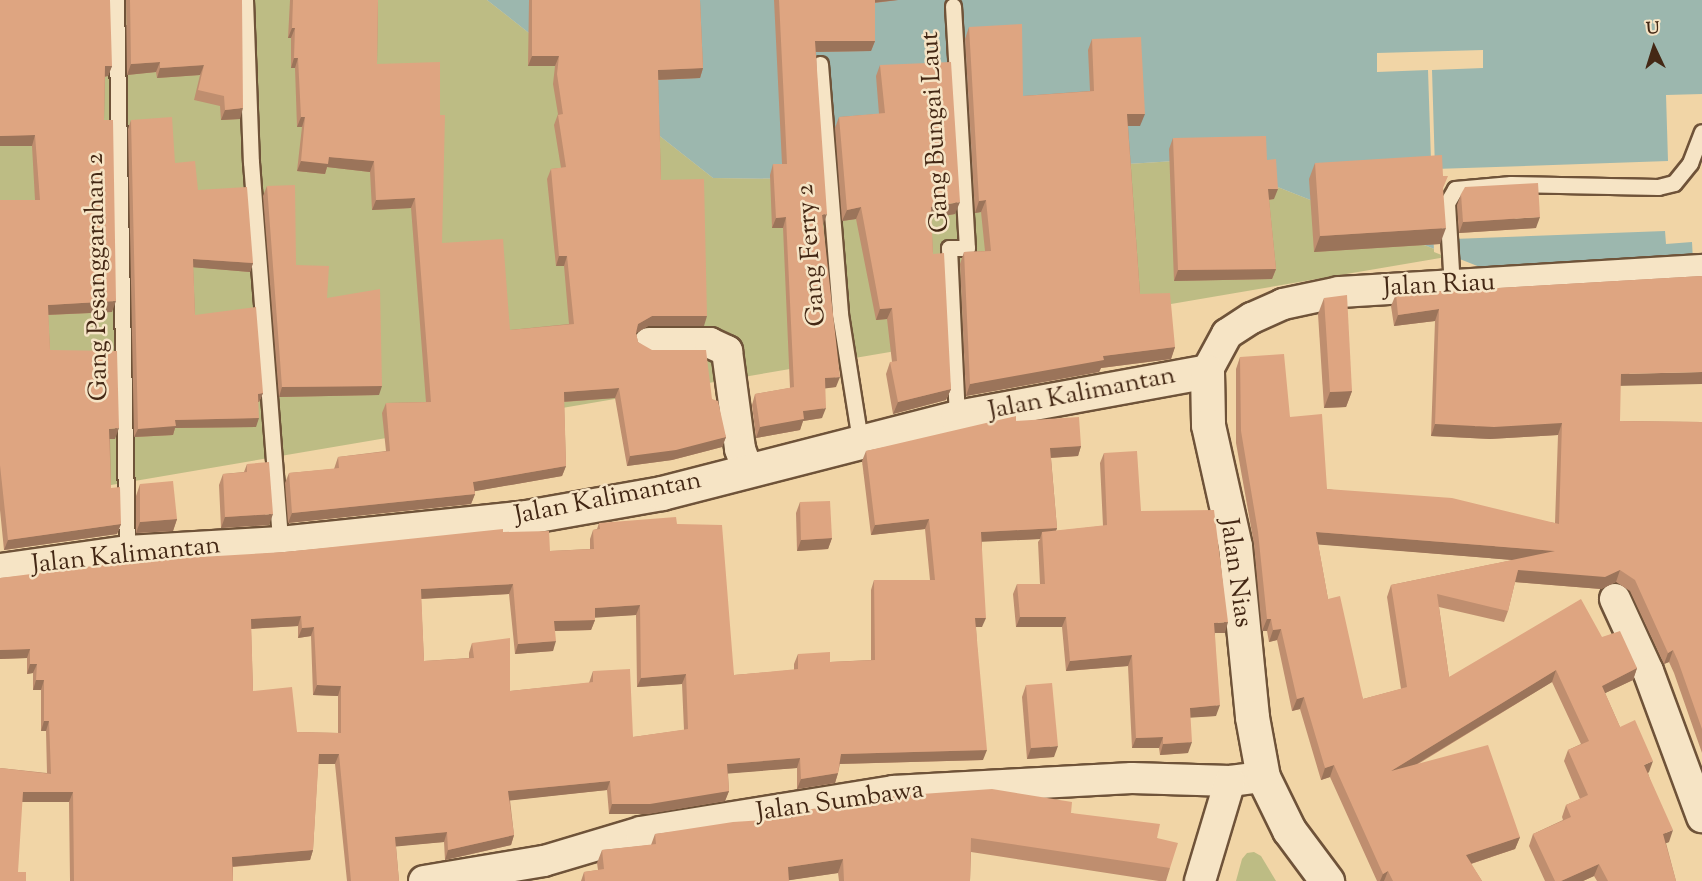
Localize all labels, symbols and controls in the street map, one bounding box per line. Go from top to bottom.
north arrow [1624,18,1684,78]
text: U [1645,18,1660,41]
street label: Gang Bungai Laut [915,30,957,234]
street label: Gang Pesanggarahan 2 [80,153,116,401]
street label: Gang Ferry 2 [790,182,834,328]
street label: Jalan Riau [1382,267,1496,305]
street label: Jalan Kalimantan [986,361,1178,427]
street label: Jalan Kalimantan [512,466,704,532]
street label: Jalan Nias [1212,516,1258,630]
street label: Jalan Kalimantan [30,531,222,581]
street label: Jalan Sumbawa [754,775,926,829]

